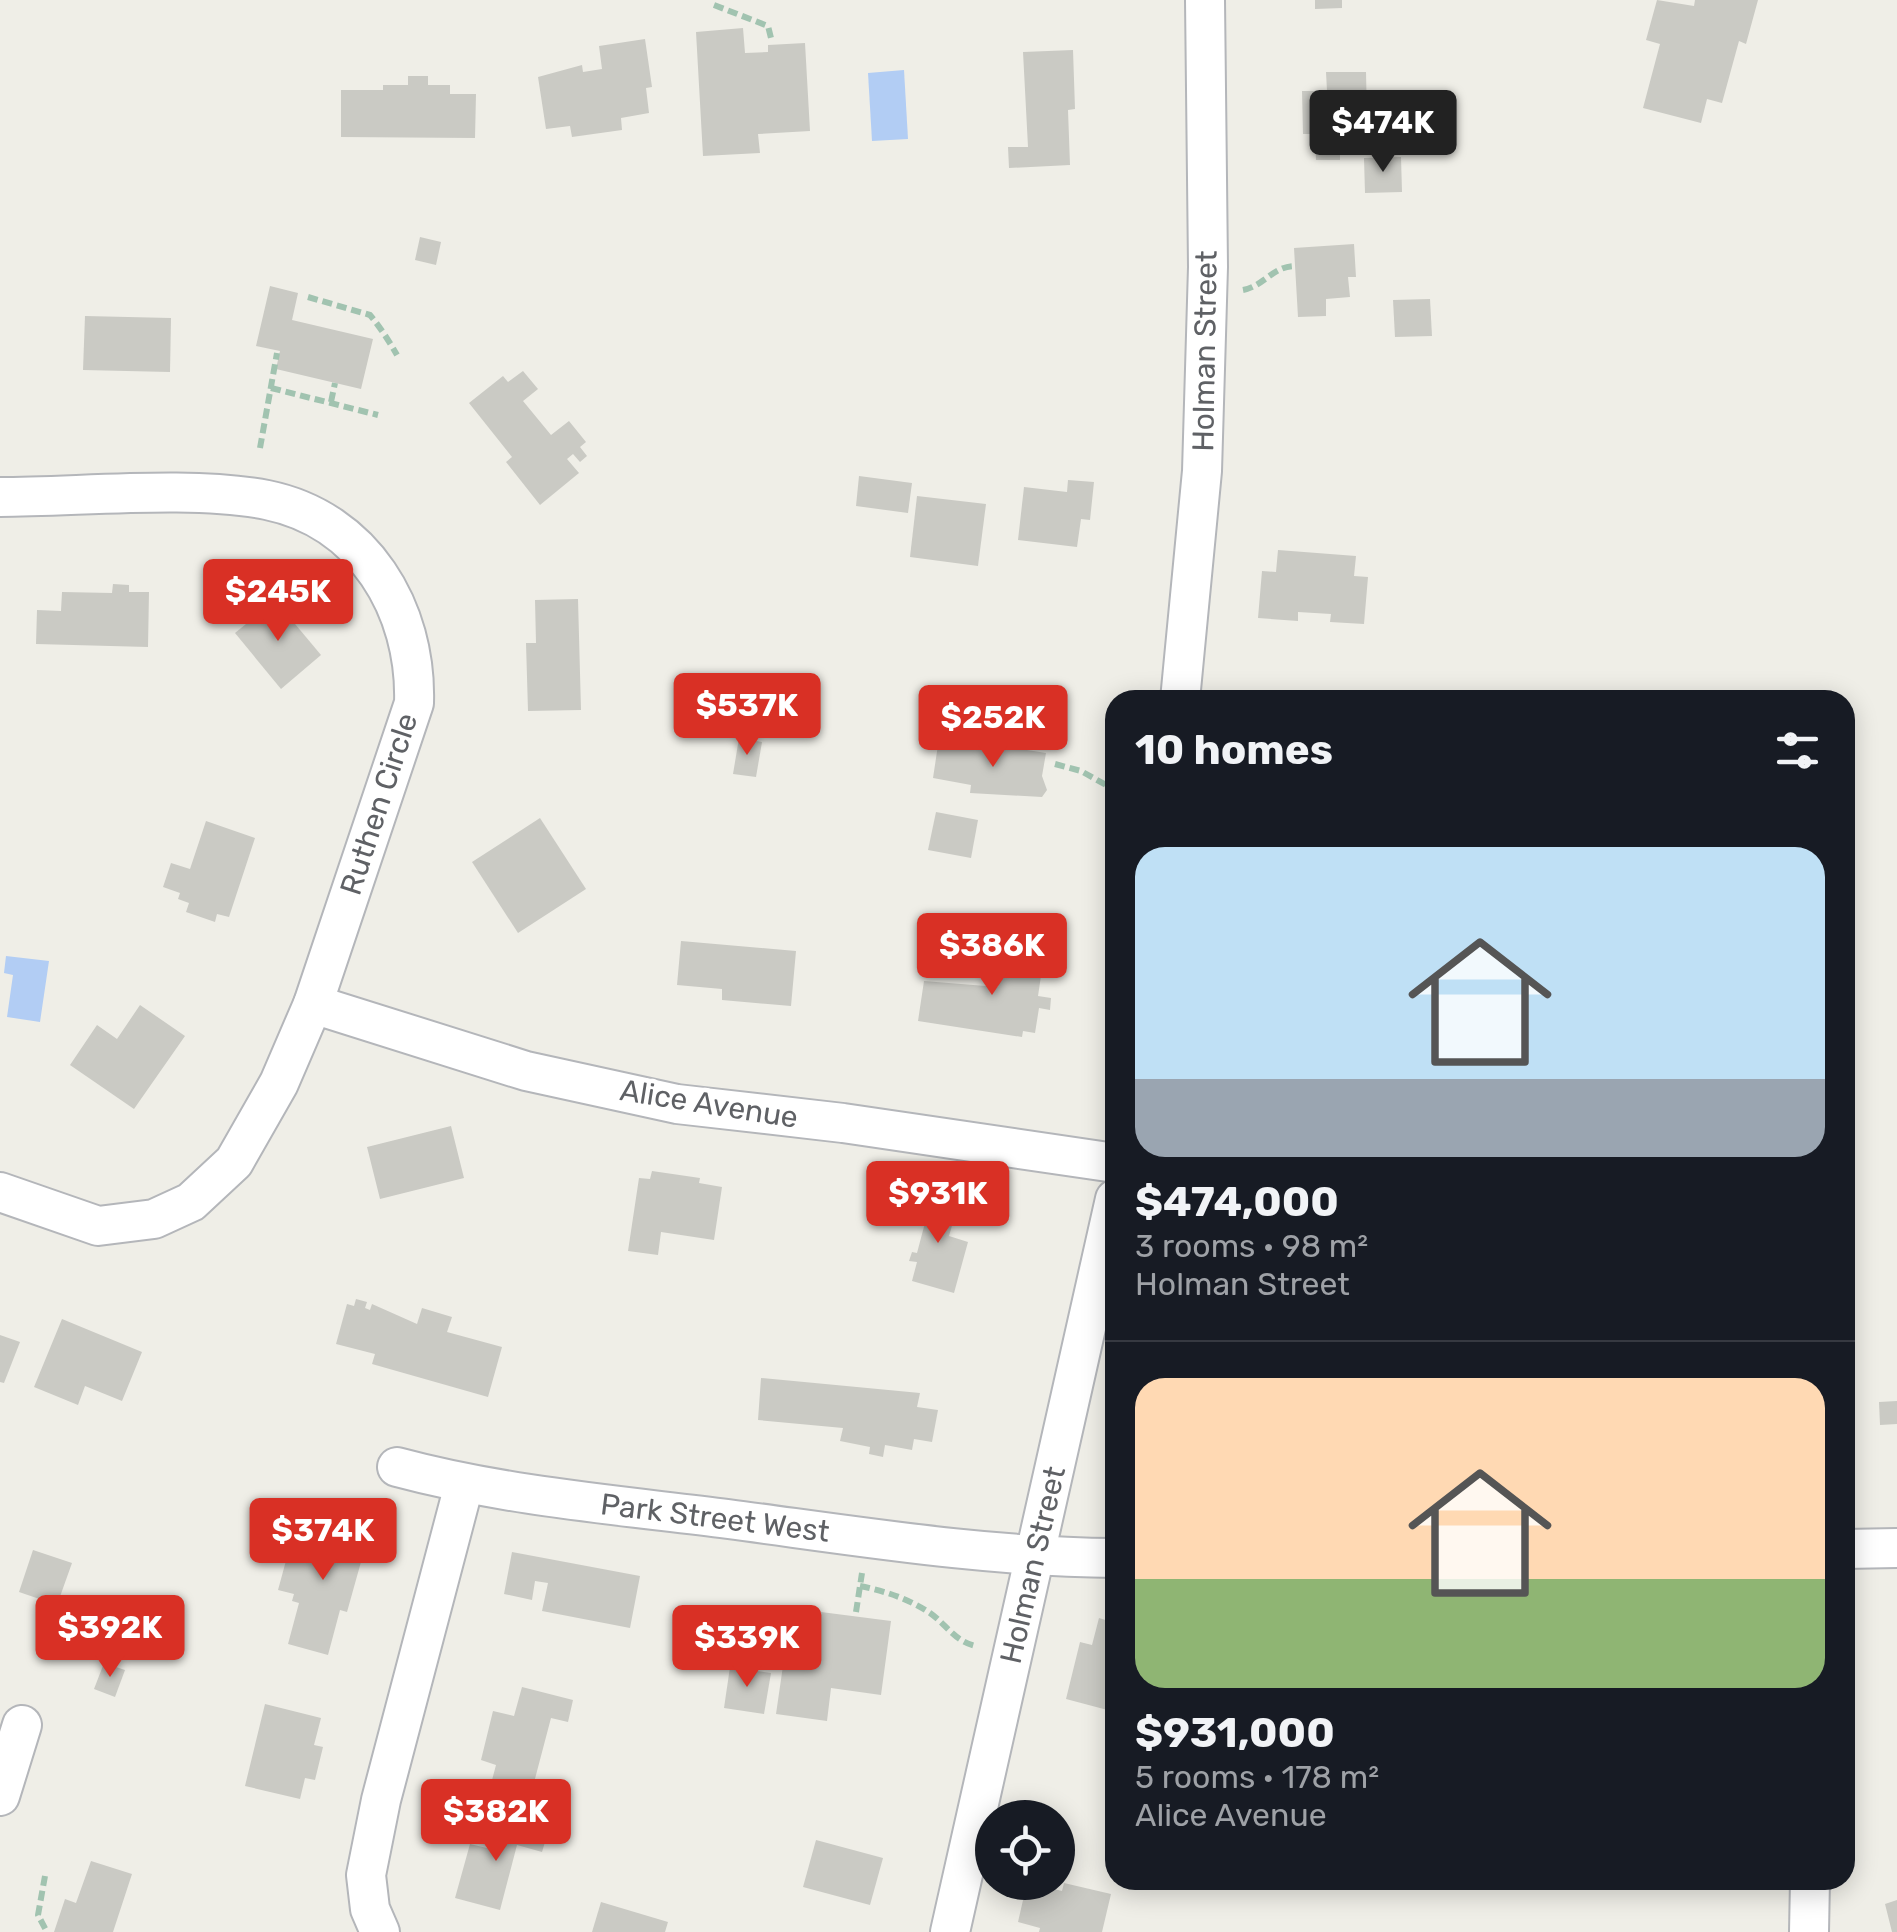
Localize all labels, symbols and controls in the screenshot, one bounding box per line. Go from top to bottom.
pin: $474K [1313,90,1453,175]
text: $474K [1332,103,1434,141]
street label: Holman Street [1185,250,1225,452]
pin: $245K [208,559,348,644]
text: $245K [225,572,331,610]
pin: $537K [677,673,817,758]
pin: $252K [923,685,1063,770]
text: $537K [696,686,798,724]
text: $252K [941,698,1045,736]
street label: Ruthen Circle [333,709,425,899]
icon: filters [1770,723,1825,778]
text: 10 homes [1135,725,1333,775]
icon: home [1390,912,1570,1092]
pin: $386K [922,913,1062,998]
text: $386K [939,926,1045,964]
street label: Alice Avenue [617,1072,801,1136]
pin: $931K [868,1161,1008,1246]
text: $931K [888,1174,988,1212]
text: $474,000 [1135,1177,1339,1227]
text: 3 rooms · 98 m² [1135,1227,1368,1265]
text: Holman Street [1135,1265,1350,1303]
icon: home [1390,1443,1570,1623]
street label: Holman Street [993,1463,1073,1667]
street label: Park Street West [599,1486,832,1550]
pin: $374K [253,1498,393,1583]
text: $374K [272,1511,374,1549]
pin: $392K [40,1595,180,1680]
pin: $339K [677,1605,817,1690]
text: $392K [58,1608,163,1646]
text: $339K [694,1618,800,1656]
text: $931,000 [1135,1708,1335,1758]
text: 5 rooms · 178 m² [1135,1758,1379,1796]
pin: $382K [426,1779,566,1864]
text: $382K [443,1792,549,1830]
text: Alice Avenue [1135,1796,1327,1834]
map controls [975,1800,1075,1900]
button: locate [975,1800,1075,1900]

